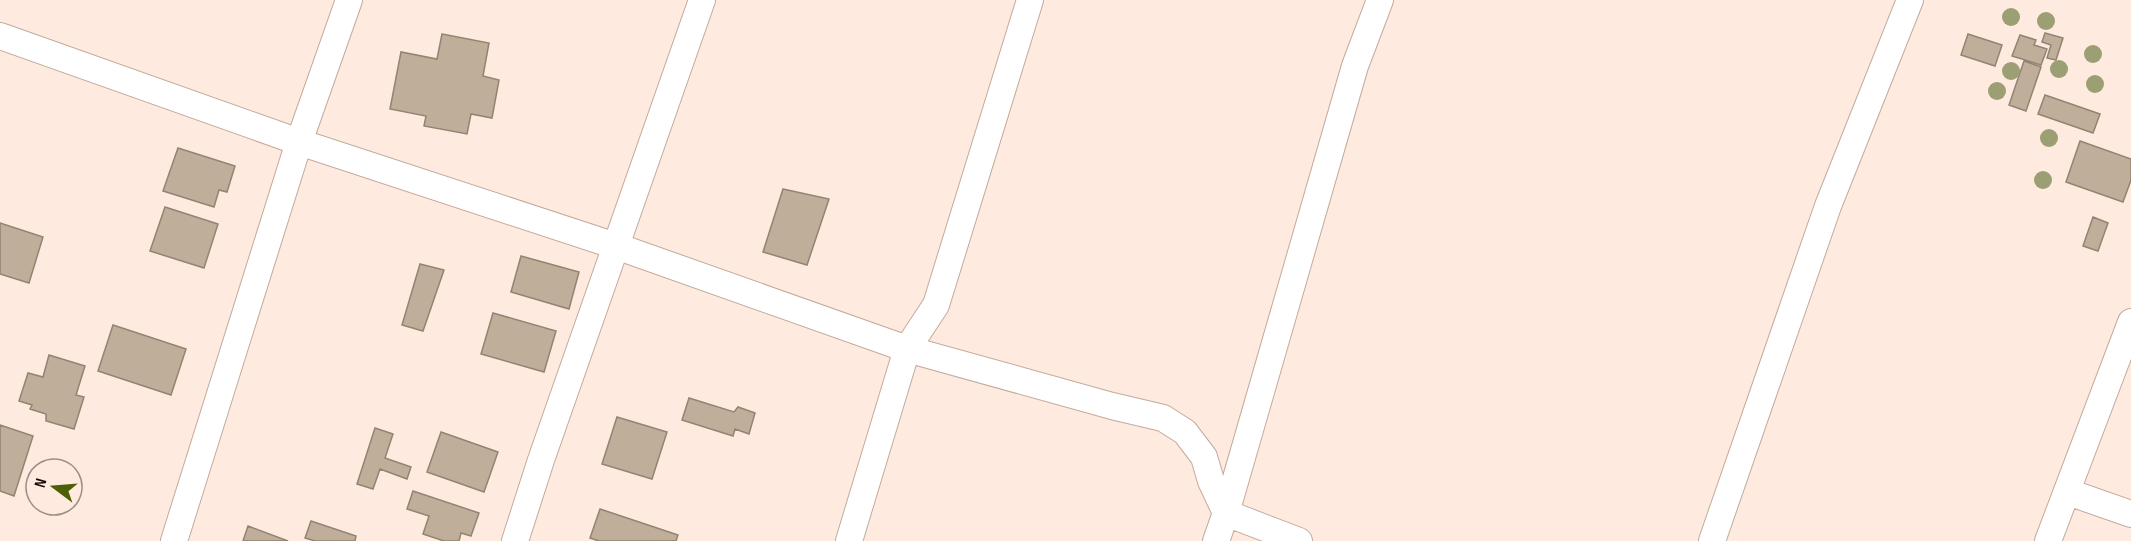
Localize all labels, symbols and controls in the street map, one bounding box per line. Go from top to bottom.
north arrow [24,457,84,517]
text: N [31,477,51,490]

